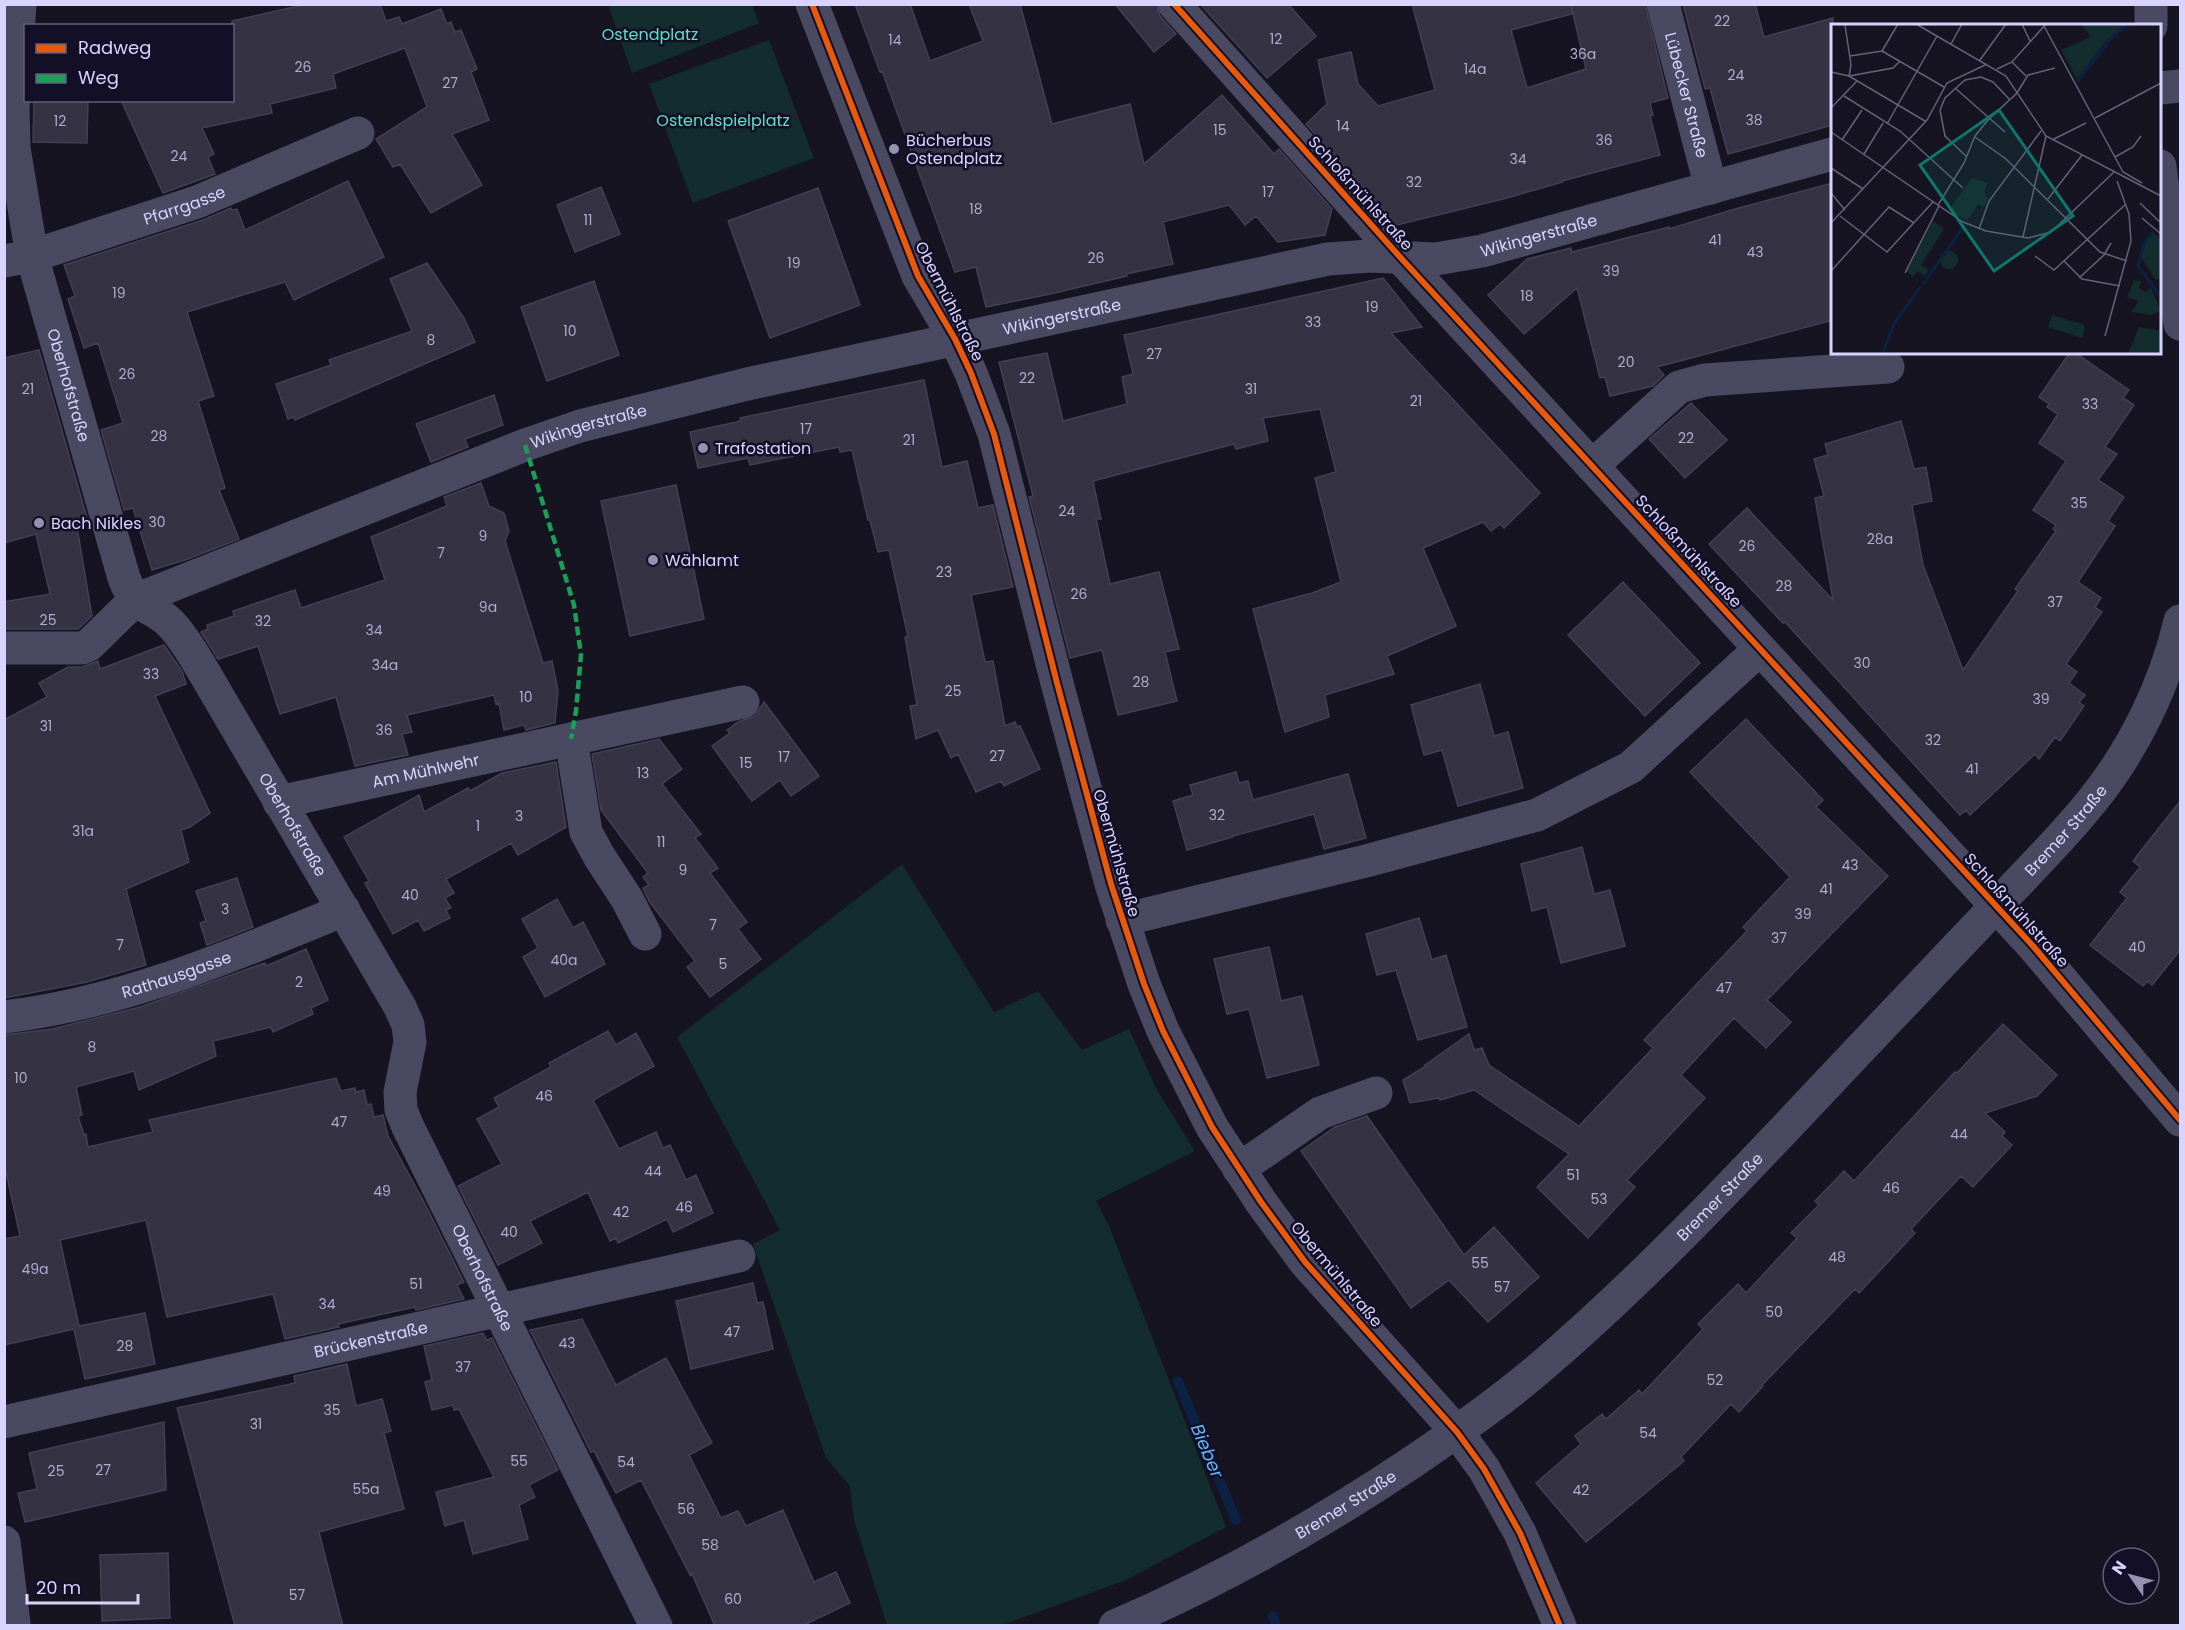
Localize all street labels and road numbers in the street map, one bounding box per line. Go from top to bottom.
street label: Lübecker Straße [1659,30,1714,160]
street label: Schloßmühlstraße [1303,131,1418,256]
street label: Pfarrgasse [140,180,229,231]
street label: Wikingerstraße [1478,209,1600,263]
street label: Obermühlstraße [909,237,990,365]
street label: Wikingerstraße [1001,293,1123,341]
street label: Oberhofstraße [41,326,96,445]
street label: Wikingerstraße [527,399,649,454]
street label: Schloßmühlstraße [1630,490,1747,613]
street label: Am Mühlwehr [370,748,481,794]
street label: Oberhofstraße [253,768,332,881]
street label: Bremer Straße [2019,780,2113,881]
street label: Obermühlstraße [1087,787,1146,920]
street label: Schloßmühlstraße [1959,848,2074,973]
street label: Rathausgasse [119,945,235,1004]
street label: Bremer Straße [1672,1148,1768,1246]
street label: Obermühlstraße [1285,1216,1388,1332]
street label: Oberhofstraße [446,1220,519,1335]
street label: Brückenstraße [312,1316,430,1364]
street label: Bremer Straße [1291,1465,1401,1545]

